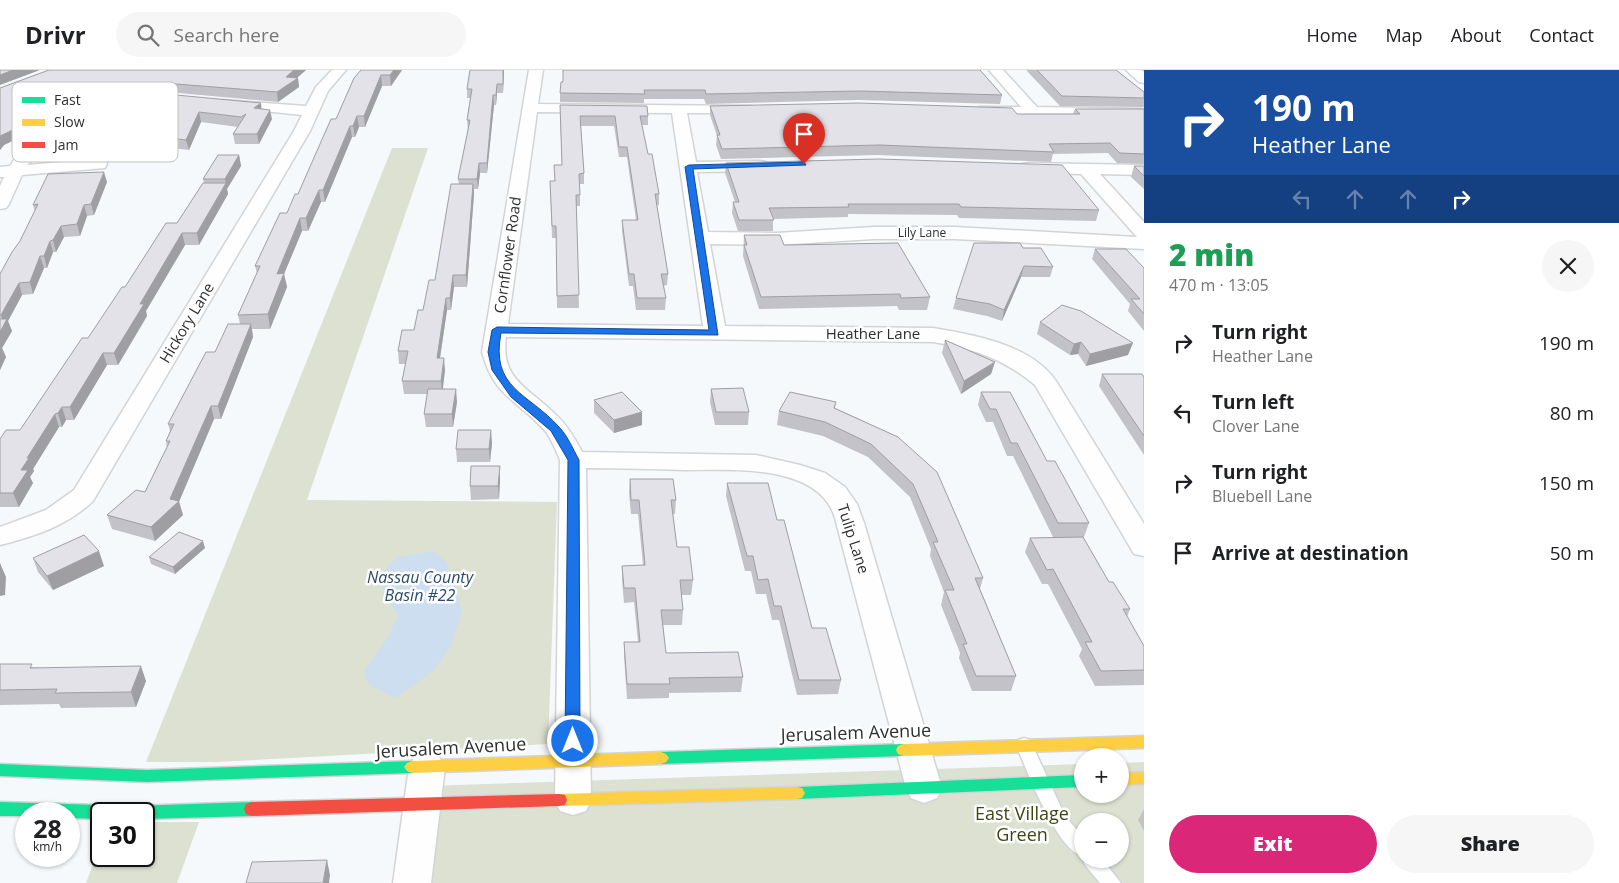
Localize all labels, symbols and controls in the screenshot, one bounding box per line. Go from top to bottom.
search box [116,12,466,57]
text: Drivr [25,18,86,51]
icon: search [134,21,162,49]
text: Search here [174,22,279,48]
text: Home [1307,23,1357,47]
text: Map [1385,23,1423,47]
text: About [1451,23,1501,47]
text: Contact [1529,23,1594,47]
legend [12,82,178,162]
text: 190 m [1252,84,1356,131]
text: Fast [54,90,81,109]
icon: right [1169,90,1234,155]
text: Slow [54,112,85,131]
pin [783,113,825,164]
icon: arrive [790,120,818,148]
text: Heather Lane [1252,129,1391,159]
text: Jam [52,135,79,154]
icon: left [1288,185,1316,213]
icon: ahead [1341,185,1369,213]
icon: ahead [1394,185,1422,213]
icon: right [1447,185,1475,213]
street label: Cornflower Road [489,195,525,314]
street label: Lily Lane [898,224,947,241]
text: 2 min [1169,234,1254,275]
button: close [1542,240,1594,292]
text: 470 m · 13:05 [1169,274,1269,296]
street label: Hickory Lane [154,279,218,366]
text: Turn right [1212,319,1307,345]
street label: Heather Lane [826,323,920,343]
icon: right [1169,329,1197,357]
text: 190 m [1539,330,1594,356]
text: Heather Lane [1212,345,1313,367]
text: Turn left [1212,389,1294,415]
icon: left [1169,399,1197,427]
text: 80 m [1550,400,1594,426]
text: Clover Lane [1212,415,1299,437]
text: Turn right [1212,459,1307,485]
icon: right [1169,469,1197,497]
text: 150 m [1539,470,1594,496]
text: Bluebell Lane [1212,485,1312,507]
street label: Tulip Lane [833,501,875,576]
icon: arrive [1169,539,1197,567]
text: Arrive at destination [1212,540,1409,566]
text: 50 m [1550,540,1594,566]
water label: Nassau County Basin #22 [367,566,475,606]
position arrow [546,714,598,766]
street label: Jerusalem Avenue [778,717,932,747]
street label: Jerusalem Avenue [373,731,527,763]
map controls [1074,748,1129,868]
button: + [1074,748,1129,803]
park label: East Village Green [975,801,1069,846]
speed limit sign: 30 [90,802,155,867]
text: 28 [33,811,62,845]
button: − [1074,813,1129,868]
button: Exit [1169,815,1377,873]
button: Share [1387,815,1594,873]
text: km/h [33,838,62,855]

